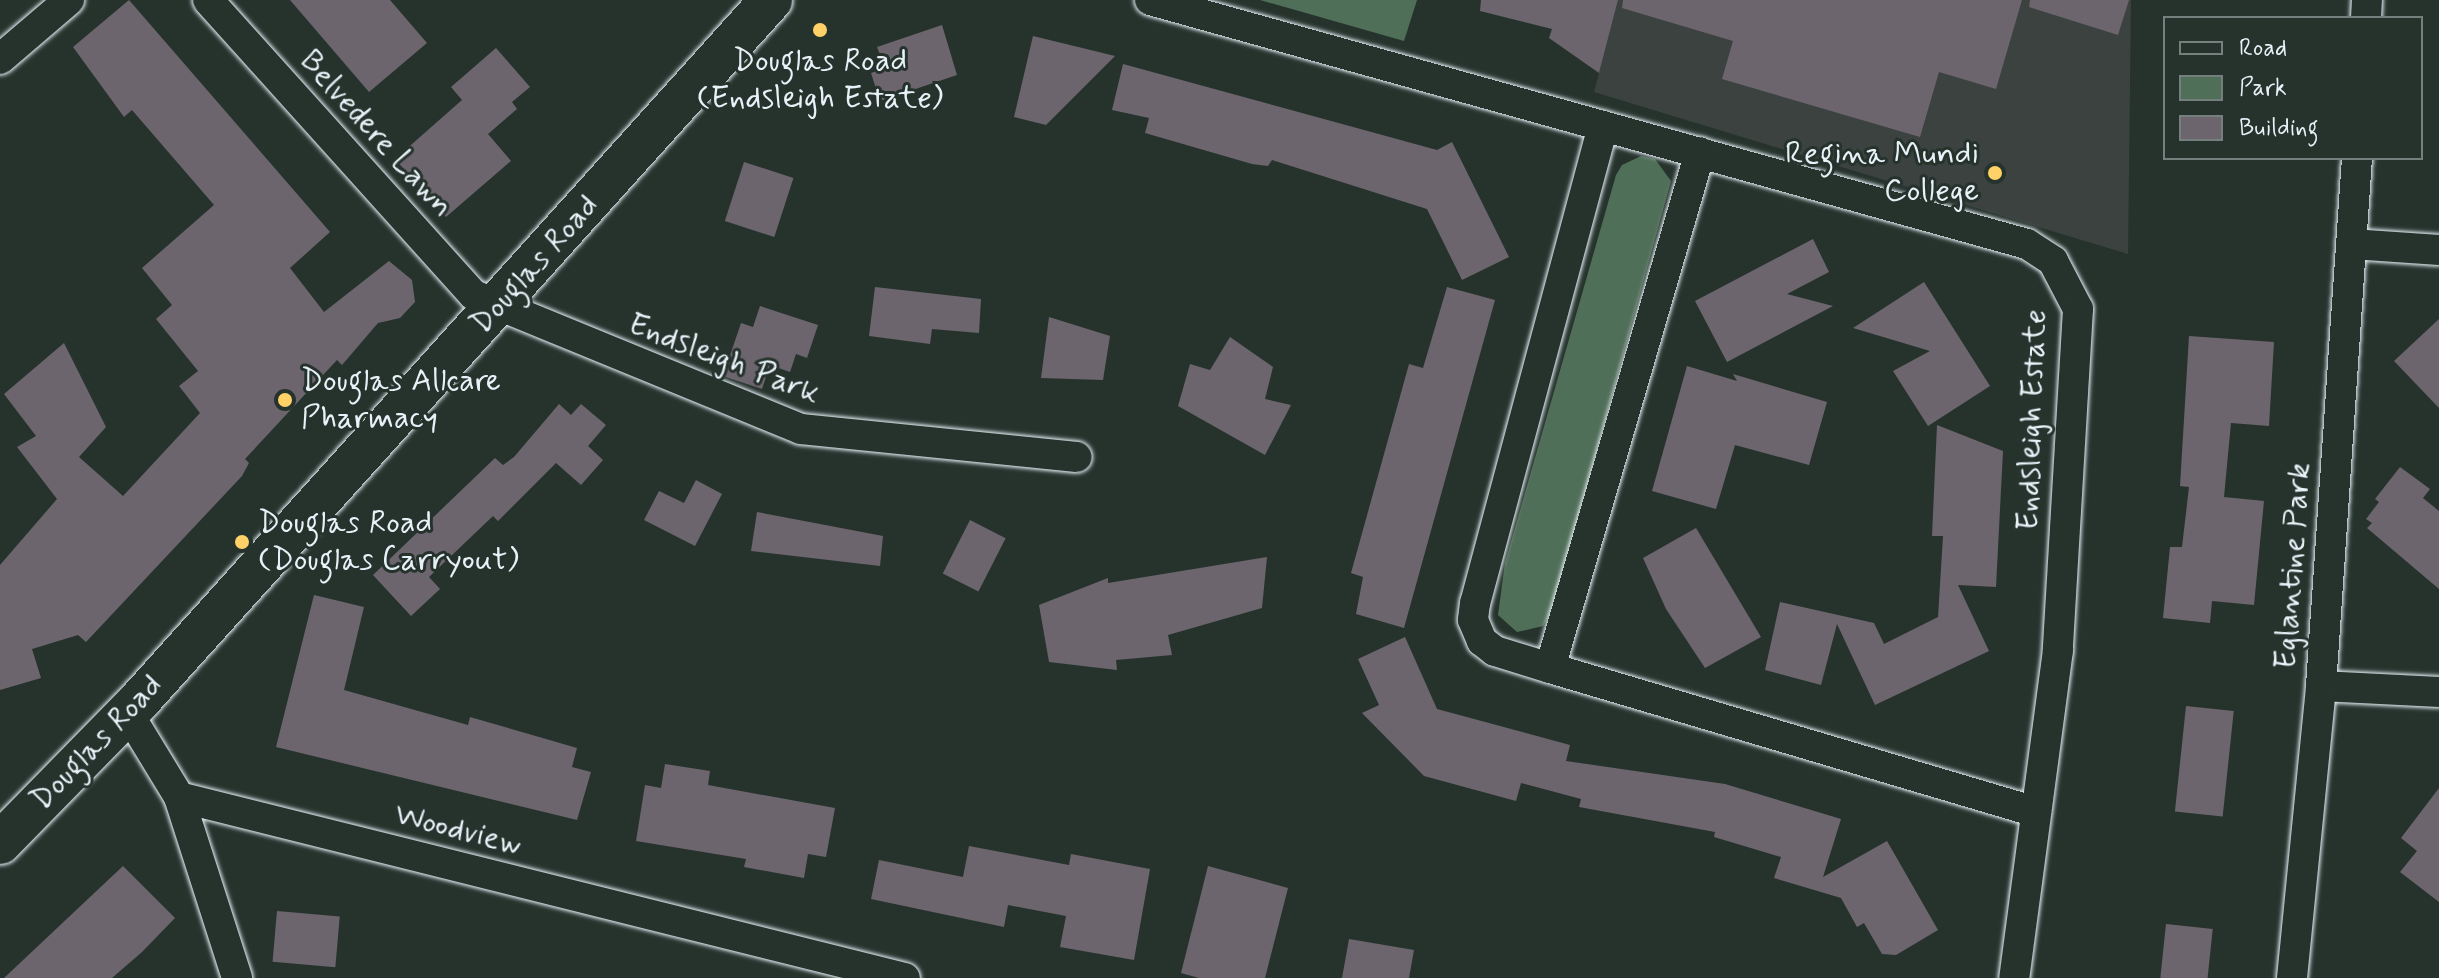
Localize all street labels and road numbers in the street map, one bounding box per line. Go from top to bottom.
street label: Belvedere Lawn [288,40,464,228]
street label: Douglas Road [462,187,608,343]
street label: Endsleigh Park [625,306,823,412]
street label: Endsleigh Estate [2009,309,2055,531]
street label: Eglantine Park [2267,462,2319,670]
street label: Douglas Road [23,667,171,819]
street label: Woodview [390,796,526,864]

